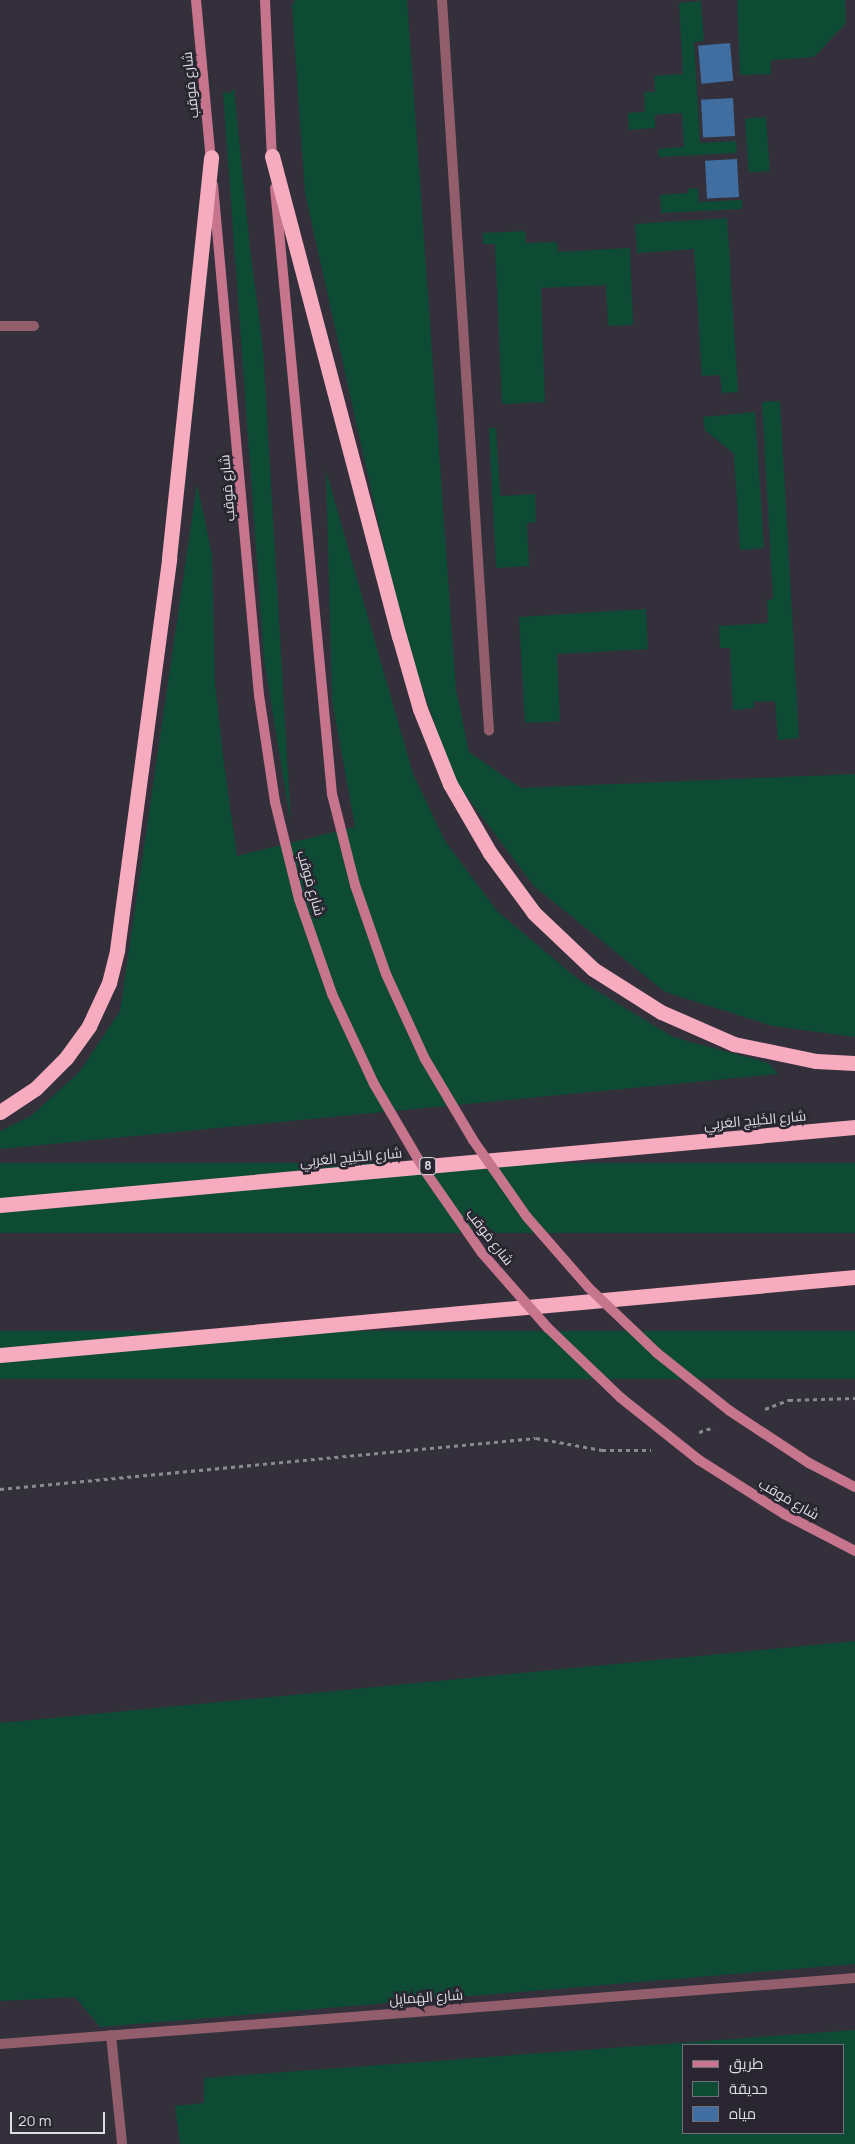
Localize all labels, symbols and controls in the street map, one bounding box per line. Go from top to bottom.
street label: شارع مَوقب [178,51,202,119]
street label: شارع مَوقب [216,454,238,522]
street label: شارع مَوقب [294,849,328,917]
street label: شارع الخَلِيج العَربِي [703,1107,807,1133]
street label: شارع الخَلِيج العَربِي [299,1144,403,1170]
road number: 8 [419,1156,437,1176]
street label: شارع مَوقب [463,1205,517,1269]
street label: شارع مَوقب [756,1475,822,1523]
street label: شارع الهَمايِل [389,1986,463,2008]
legend [682,2044,845,2134]
text: طريق [729,2053,763,2074]
text: حديقة [729,2078,768,2099]
scale bar [12,2102,108,2134]
text: مياه [729,2103,756,2124]
text: 20 m [18,2110,51,2131]

